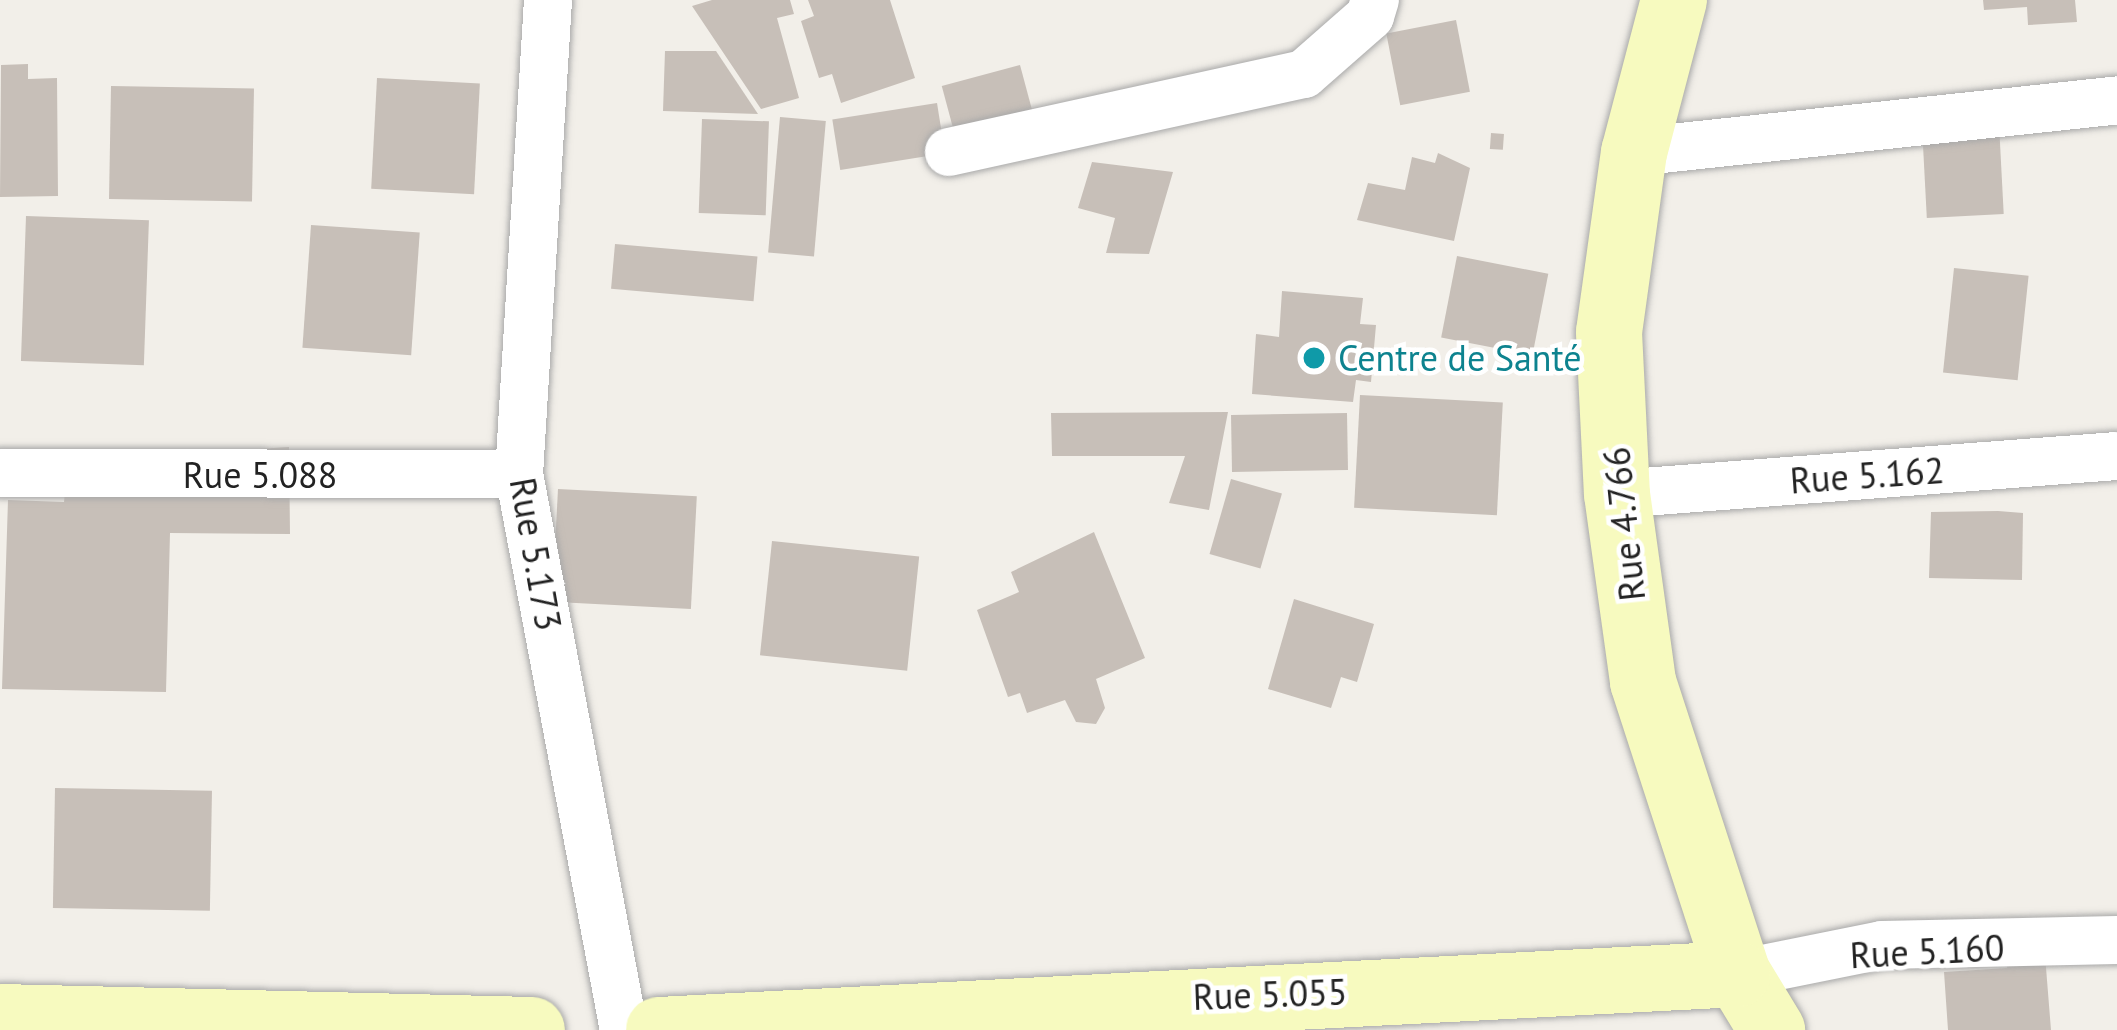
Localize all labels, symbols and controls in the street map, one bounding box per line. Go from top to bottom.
place label: Centre de Santé [1338,336,1582,380]
marker: Centre de Santé [1301,345,1327,371]
street label: Rue 4.766 [1594,445,1654,603]
street label: Rue 5.162 [1788,448,1946,502]
street label: Rue 5.088 [183,453,337,497]
street label: Rue 5.173 [501,474,571,634]
street label: Rue 5.160 [1849,925,2005,977]
street label: Rue 5.055 [1192,970,1348,1018]

